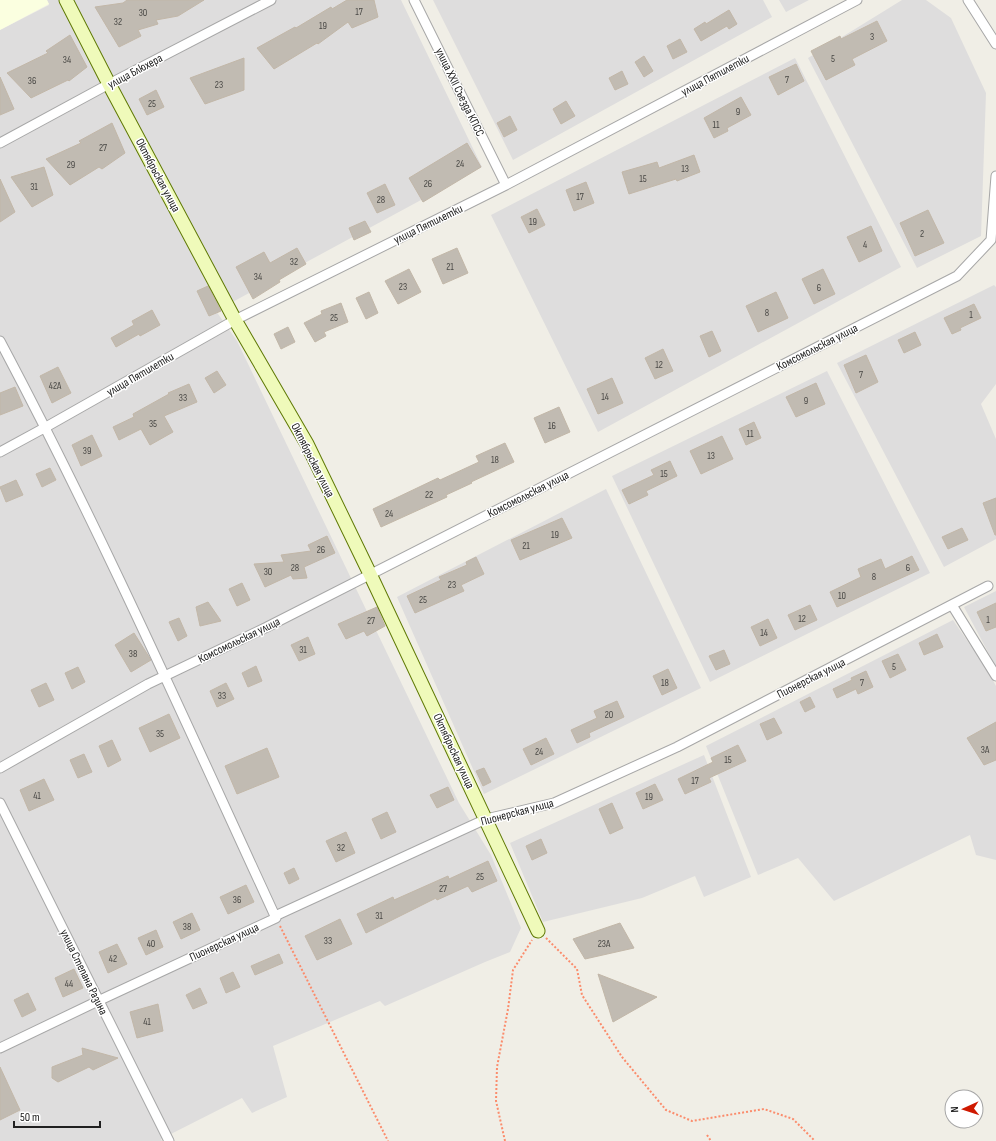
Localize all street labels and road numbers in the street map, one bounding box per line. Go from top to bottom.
street label: улица XXII Съезда КПСС [432,45,488,139]
street label: улица Блюхера [105,51,166,92]
street label: улица Пятилетки [679,51,752,100]
street label: Октябрьская улица [132,136,183,215]
street label: улица Пятилетки [391,201,465,248]
street label: Комсомольская улица [774,320,861,374]
street label: улица Пятилетки [104,349,177,400]
street label: Октябрьская улица [287,421,338,500]
street label: Комсомольская улица [485,467,572,521]
street label: Комсомольская улица [196,614,283,667]
street label: Пионерская улица [774,655,848,702]
street label: Октябрьская улица [430,711,478,792]
street label: Пионерская улица [479,795,556,829]
street label: Пионерская улица [187,920,262,965]
street label: улица Степана Разина [56,927,111,1018]

